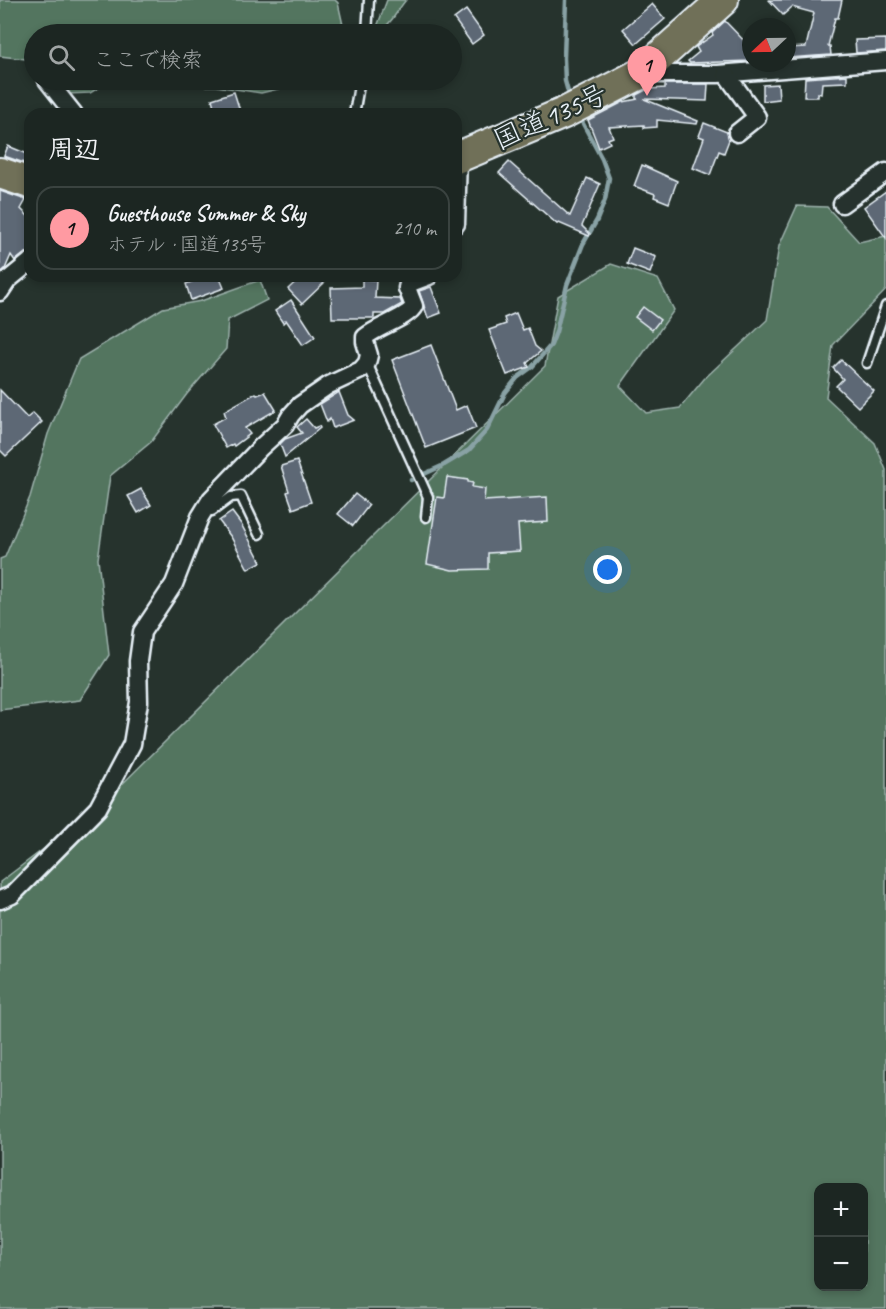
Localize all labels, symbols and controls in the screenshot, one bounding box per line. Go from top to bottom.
north arrow [742,18,796,72]
search box [24,24,462,90]
icon: search [45,41,78,74]
text: ここで検索 [93,46,203,74]
pin: 1 [628,46,666,96]
street label: 国道135号 [487,76,613,157]
text: 周辺 [48,133,100,166]
text: Guesthouse Summer & Sky [107,200,305,228]
text: 1 [65,216,74,241]
text: 210 m [393,216,436,241]
text: ホテル · 国道135号 [107,232,267,257]
your location [593,555,622,584]
map controls [814,1183,868,1291]
button: + [814,1183,868,1237]
button: − [814,1237,868,1291]

